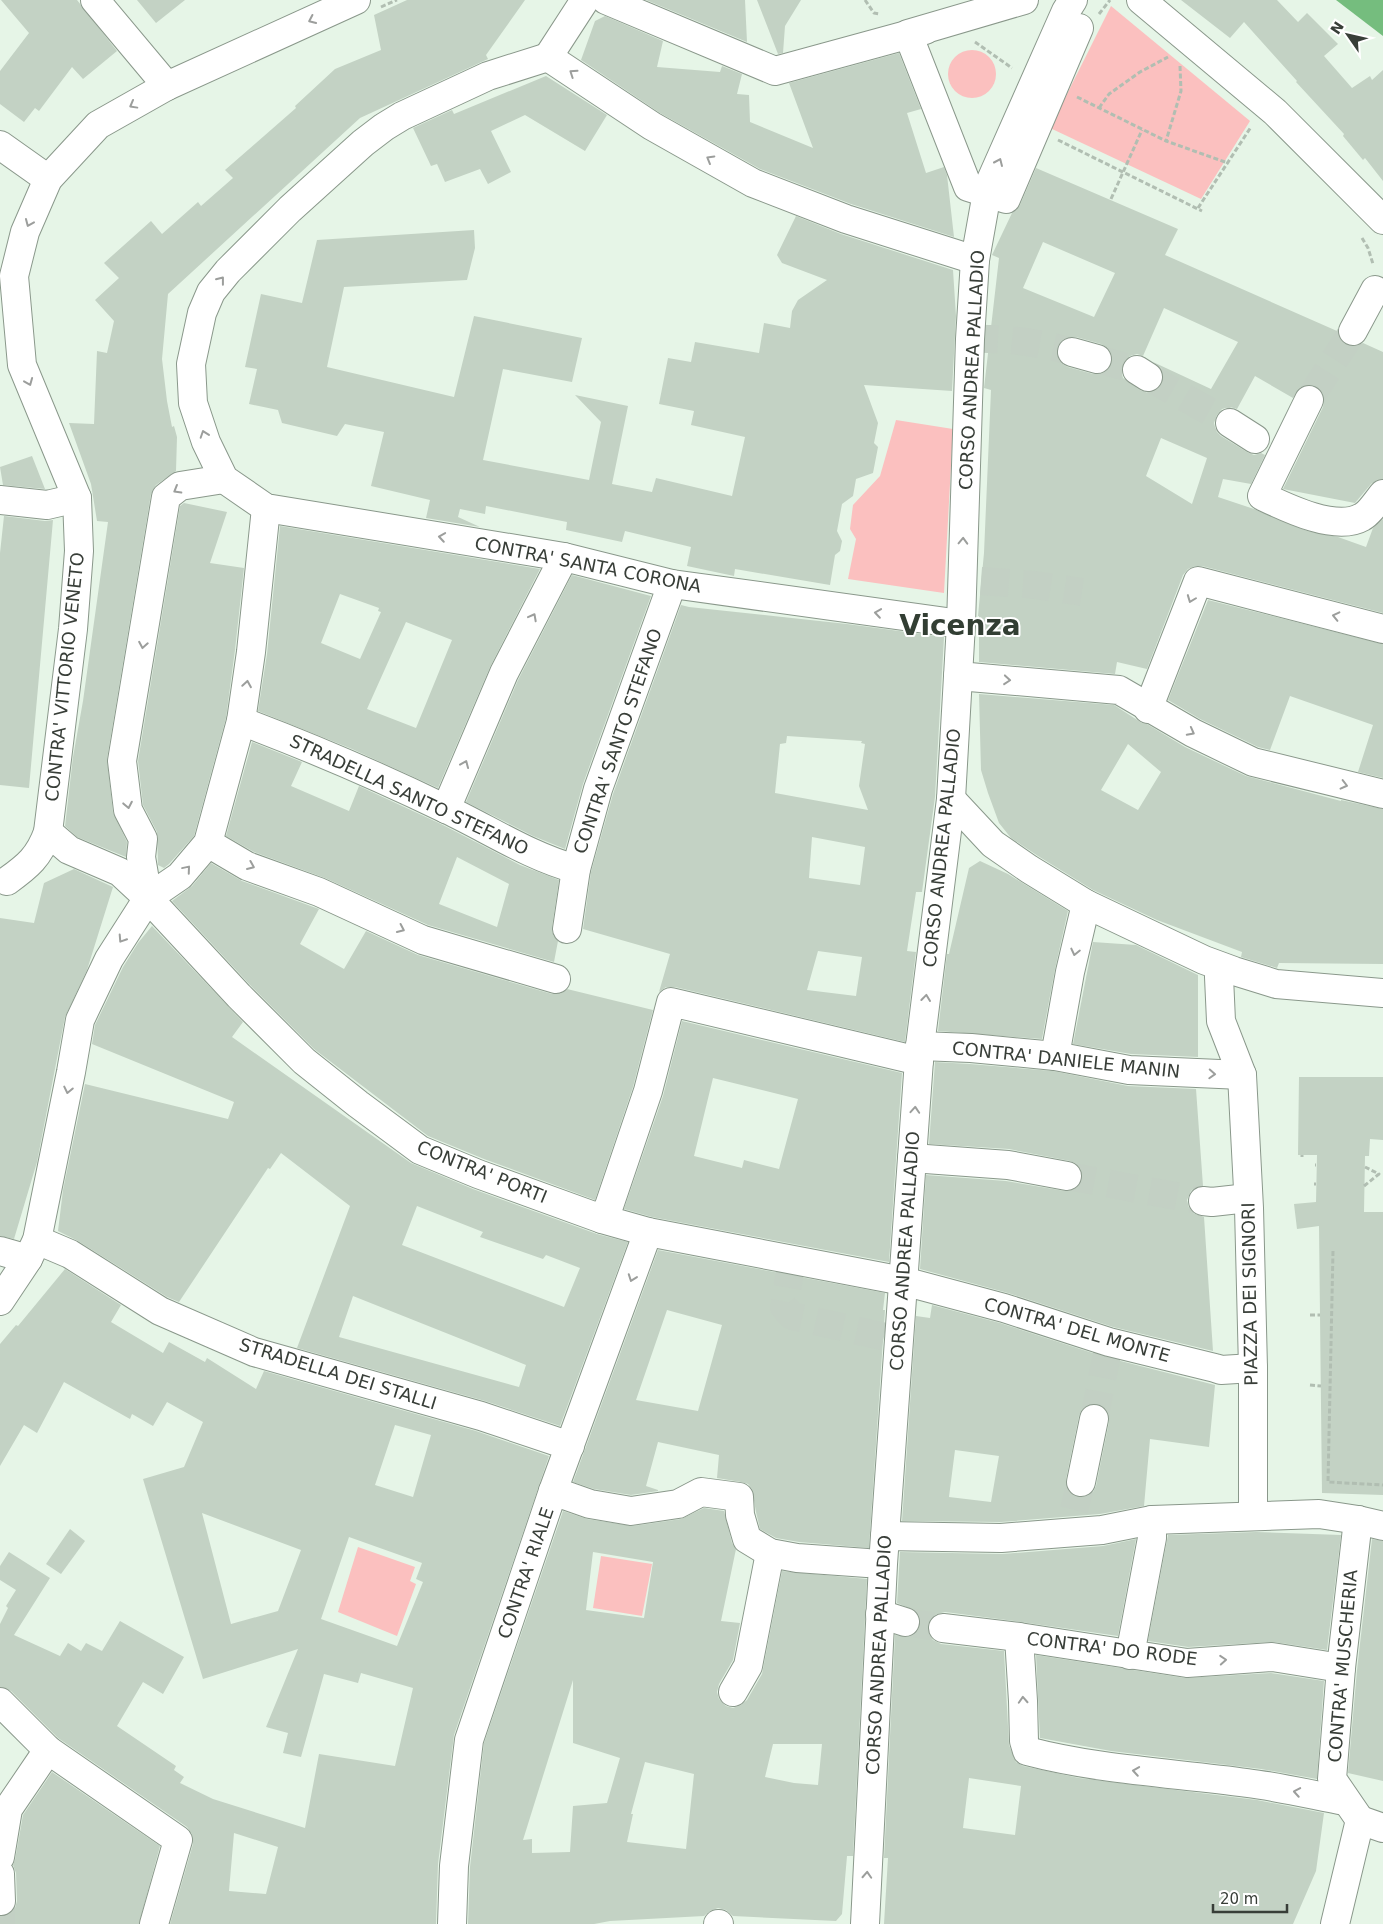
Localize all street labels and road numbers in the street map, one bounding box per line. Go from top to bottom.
street label: CORSO ANDREA PALLADIO [955,249,988,490]
street label: CONTRA' SANTA CORONA [473,532,704,597]
street label: CONTRA' VITTORIO VENETO [41,551,88,803]
street label: CONTRA' SANTO STEFANO [569,625,666,856]
street label: CORSO ANDREA PALLADIO [919,727,965,969]
street label: STRADELLA SANTO STEFANO [286,730,532,859]
street label: CONTRA' DANIELE MANIN [951,1037,1181,1082]
street label: CORSO ANDREA PALLADIO [886,1130,923,1372]
street label: CONTRA' PORTI [414,1136,550,1207]
street label: PIAZZA DEI SIGNORI [1237,1202,1262,1386]
street label: CONTRA' DEL MONTE [982,1293,1173,1366]
street label: STRADELLA DEI STALLI [237,1333,439,1414]
street label: CONTRA' RIALE [493,1504,558,1641]
street label: CORSO ANDREA PALLADIO [862,1534,895,1775]
street label: CONTRA' MUSCHERIA [1324,1568,1361,1763]
street label: CONTRA' DO RODE [1026,1628,1199,1669]

